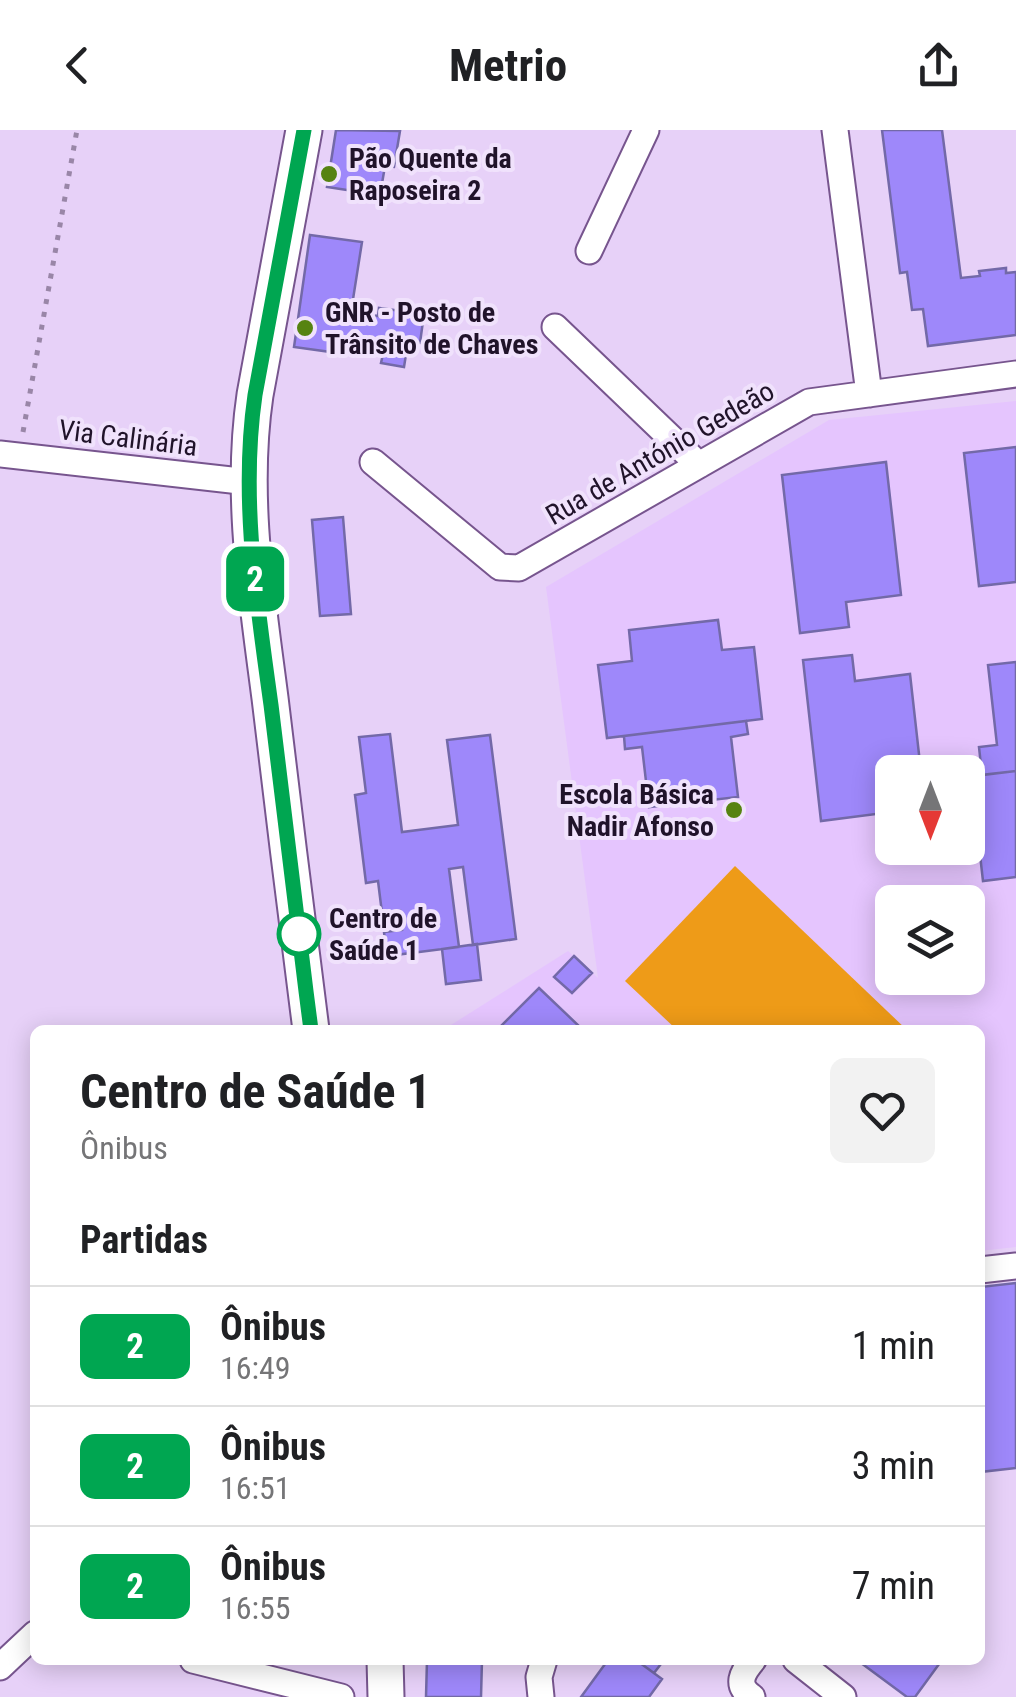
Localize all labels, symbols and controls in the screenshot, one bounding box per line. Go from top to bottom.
icon: back [50,38,105,93]
icon: share [911,38,966,93]
text: Metrio [449,39,567,92]
place label: Pão Quente da Raposeira 2 [349,142,512,207]
marker: Pão Quente da Raposeira 2 [318,163,340,185]
place label: GNR - Posto de Trânsito de Chaves [325,296,538,361]
marker: GNR - Posto de Trânsito de Chaves [294,317,316,339]
street label: Rua de António Gedeão [540,374,780,532]
street label: Via Calinária [57,413,199,463]
line badge: 2 [222,546,288,612]
text: 2 [246,559,264,600]
north arrow [875,755,985,865]
map controls [875,755,985,995]
place label: Escola Básica Nadir Afonso [559,778,714,843]
marker: Escola Básica Nadir Afonso [723,799,745,821]
button: layers [875,885,985,995]
place label: Centro de Saúde 1 [329,902,437,967]
marker: Centro de Saúde 1 [278,913,320,955]
button: heart [830,1058,935,1163]
text: Centro de Saúde 1 [80,1063,431,1120]
text: Ônibus [80,1129,168,1167]
text: Partidas [80,1218,208,1262]
text: Ônibus [220,1305,326,1349]
text: 1 min [852,1324,935,1368]
text: 2 [126,1326,144,1367]
text: 16:49 [220,1349,291,1387]
text: Ônibus [220,1425,326,1469]
text: 3 min [852,1444,935,1488]
text: 2 [126,1446,144,1487]
text: 16:51 [220,1469,291,1507]
text: Ônibus [220,1545,326,1589]
text: 7 min [852,1564,935,1608]
text: 2 [126,1566,144,1607]
text: 16:55 [220,1589,291,1627]

